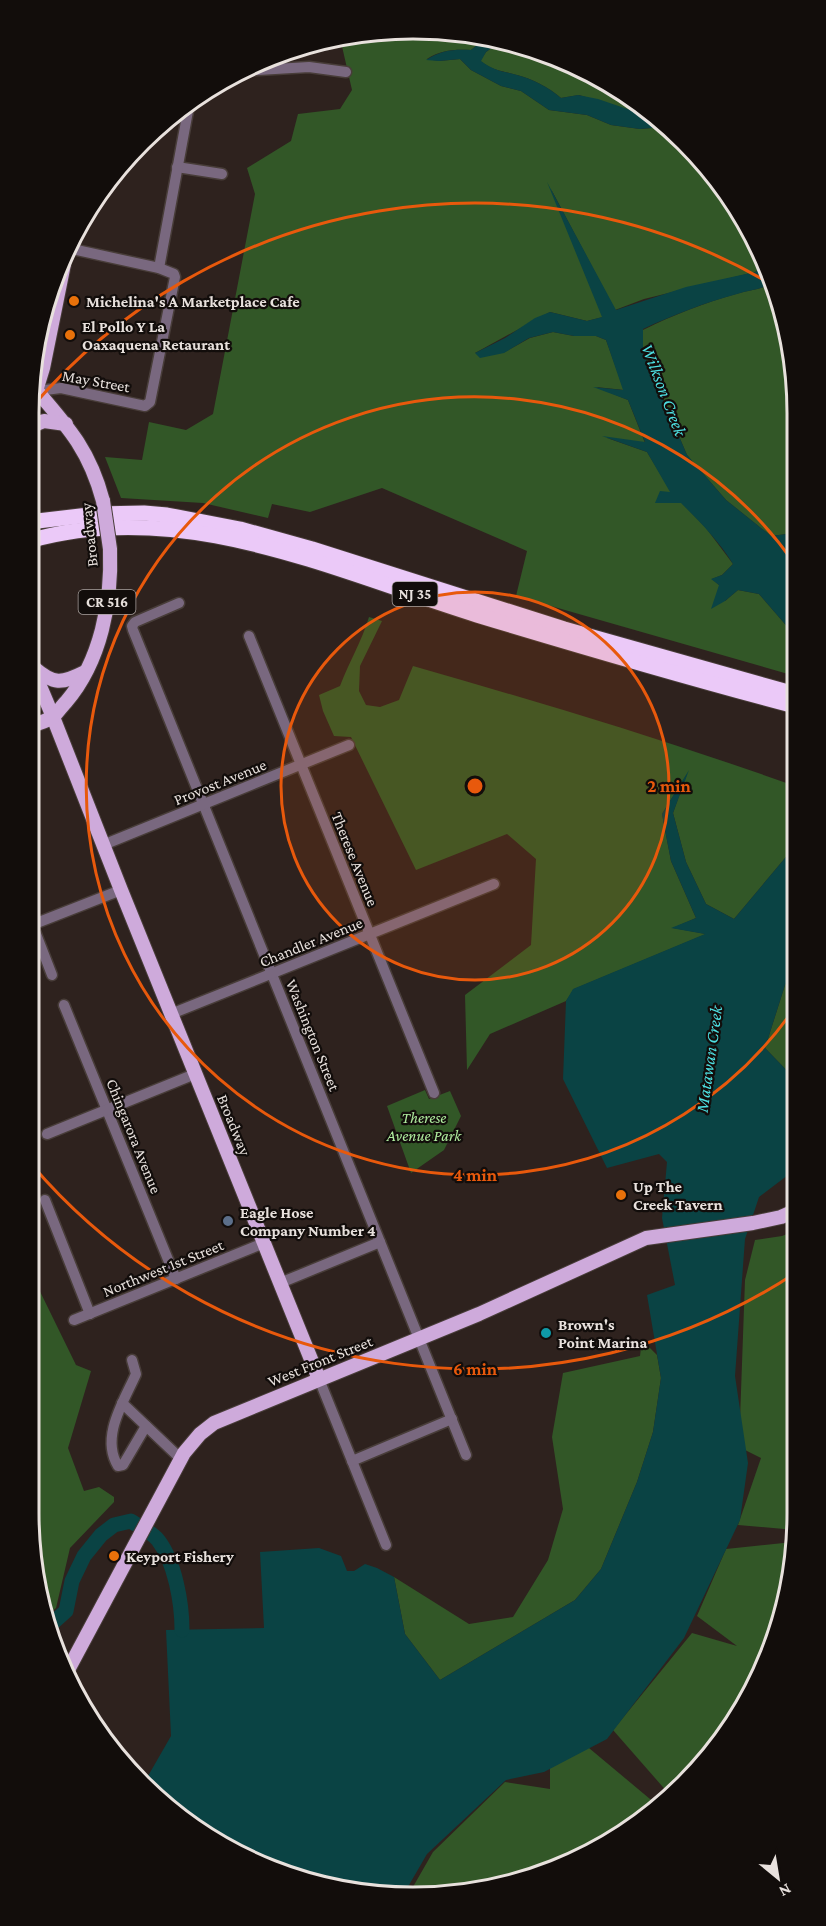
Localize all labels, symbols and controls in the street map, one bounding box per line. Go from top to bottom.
place label: Michelina's A Marketplace Cafe [86,293,300,310]
marker: Michelina's A Marketplace Cafe [67,294,81,308]
place label: El Pollo Y La Oaxaquena Retaurant [82,318,230,353]
marker: El Pollo Y La Oaxaquena Retaurant [63,328,77,342]
water label: Wilkson Creek [637,341,691,440]
street label: May Street [61,367,132,396]
street label: Broadway [77,501,102,568]
road number: NJ 35 [392,582,438,606]
road number: CR 516 [78,590,136,614]
street label: Provost Avenue [171,756,269,808]
centre of rings [465,776,485,796]
text: 2 min [647,776,691,796]
street label: Therese Avenue [328,809,382,909]
street label: Chandler Avenue [257,914,365,970]
street label: Washington Street [282,977,343,1094]
water label: Matawan Creek [691,1003,727,1115]
street label: Chingarora Avenue [102,1076,165,1196]
street label: Broadway [213,1092,254,1159]
park label: Therese Avenue Park [386,1109,462,1144]
text: 4 min [453,1165,498,1185]
place label: Up The Creek Tavern [633,1178,723,1213]
marker: Up The Creek Tavern [614,1188,628,1202]
place label: Eagle Hose Company Number 4 [240,1204,376,1239]
marker: Eagle Hose Company Number 4 [221,1214,235,1228]
street label: Northwest 1st Street [100,1236,226,1300]
place label: Brown's Point Marina [558,1316,648,1351]
marker: Brown's Point Marina [539,1326,553,1340]
street label: West Front Street [265,1332,375,1390]
text: 6 min [453,1359,498,1379]
place label: Keyport Fishery [126,1548,234,1565]
marker: Keyport Fishery [107,1549,121,1563]
north arrow [748,1848,808,1908]
text: N [776,1880,794,1901]

